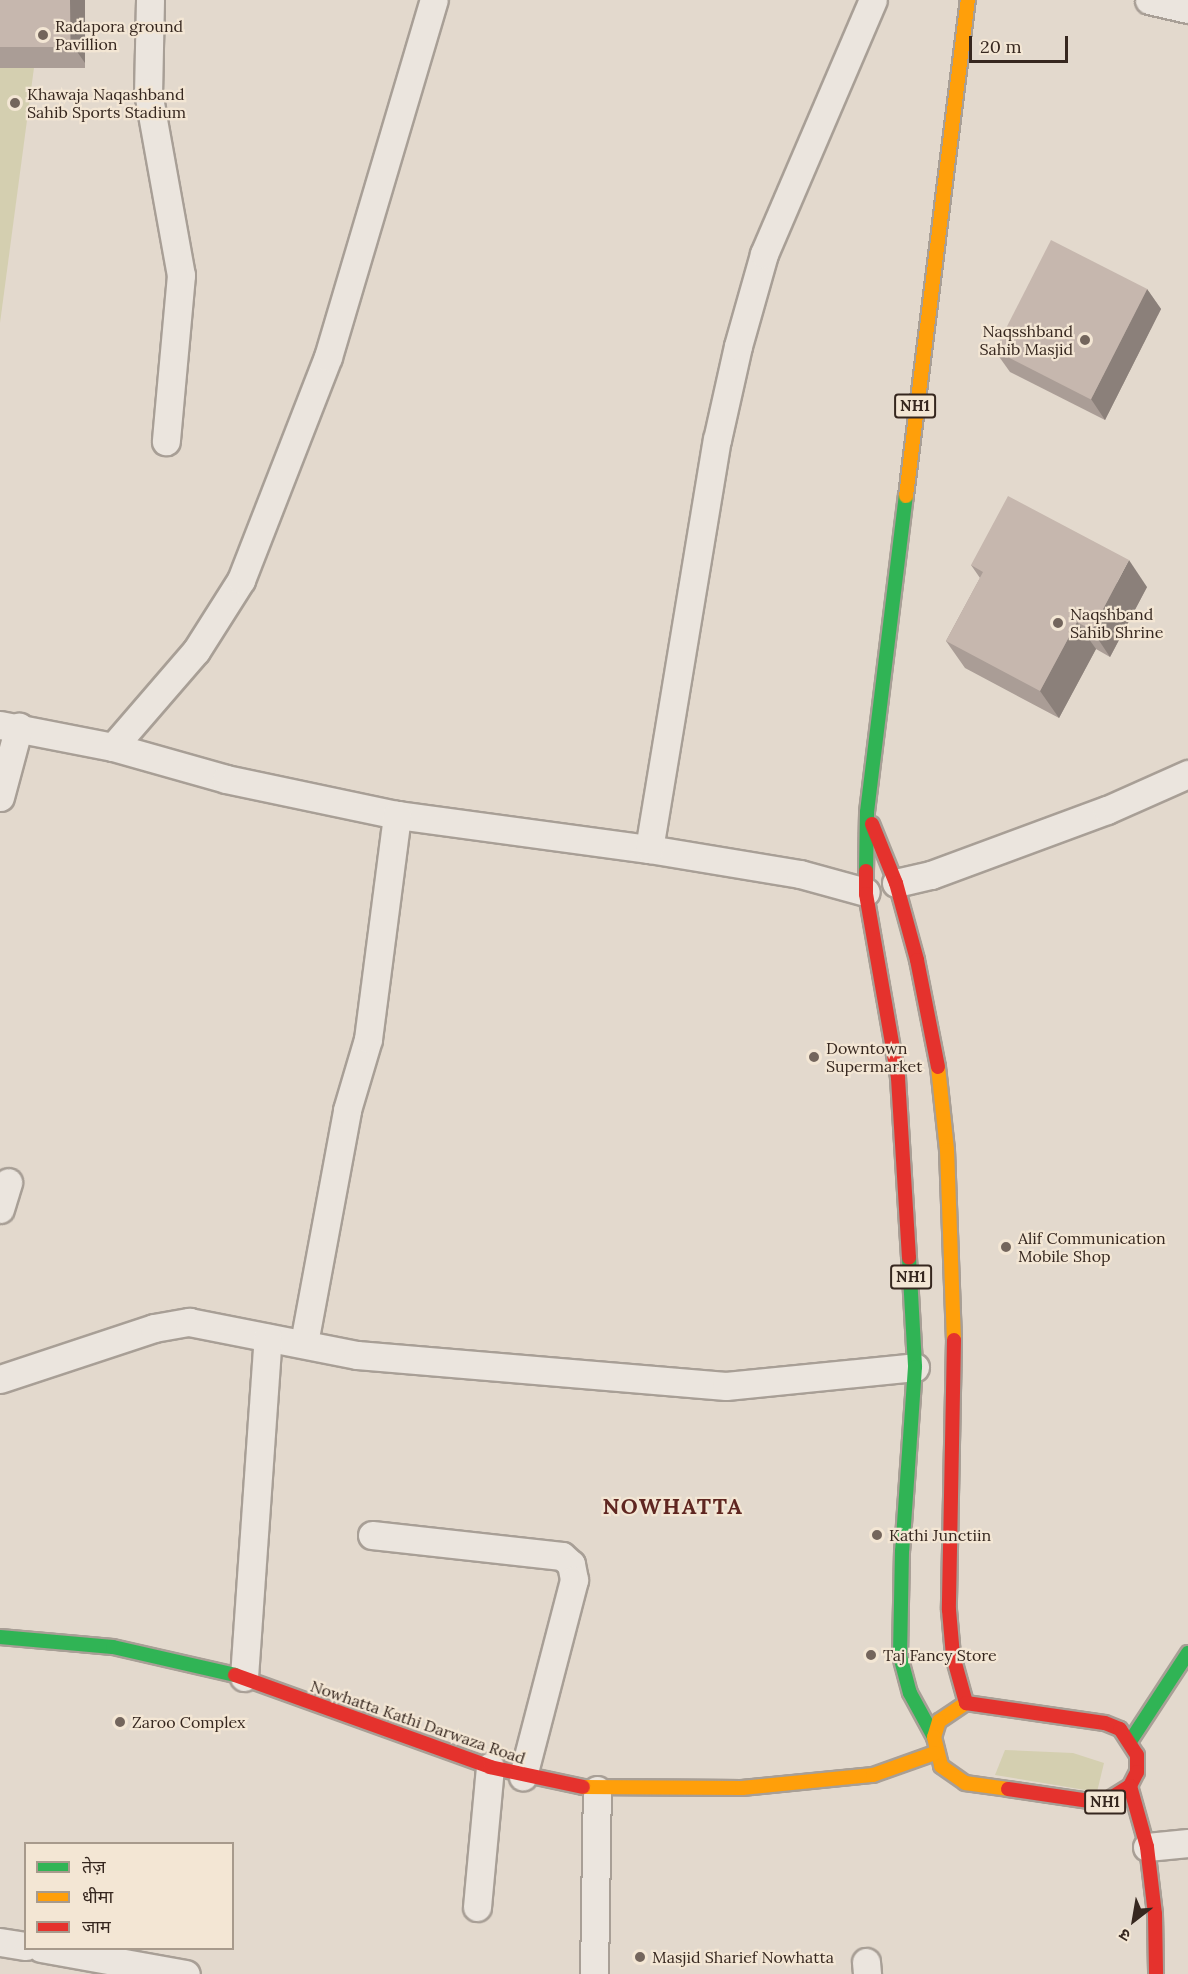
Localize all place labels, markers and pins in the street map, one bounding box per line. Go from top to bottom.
place label: Radapora ground Pavillion [55,16,183,54]
marker: Radapora ground Pavillion [36,28,50,42]
place label: Khawaja Naqashband Sahib Sports Stadium [27,84,186,122]
marker: Khawaja Naqashband Sahib Sports Stadium [8,96,22,110]
place label: Naqsshband Sahib Masjid [979,321,1073,359]
marker: Naqsshband Sahib Masjid [1078,333,1092,347]
place label: Naqshband Sahib Shrine [1070,604,1163,642]
marker: Naqshband Sahib Shrine [1051,616,1065,630]
place label: Downtown Supermarket [826,1038,922,1076]
marker: Downtown Supermarket [807,1050,821,1064]
place label: Alif Communication Mobile Shop [1018,1228,1166,1266]
marker: Alif Communication Mobile Shop [999,1240,1013,1254]
place label: Kathi Junctiin [889,1525,991,1545]
marker: Kathi Junctiin [870,1528,884,1542]
place label: Taj Fancy Store [883,1645,997,1665]
marker: Taj Fancy Store [864,1648,878,1662]
place label: Zaroo Complex [132,1712,246,1732]
marker: Zaroo Complex [113,1715,127,1729]
place label: Masjid Sharief Nowhatta [652,1947,834,1967]
marker: Masjid Sharief Nowhatta [633,1950,647,1964]

